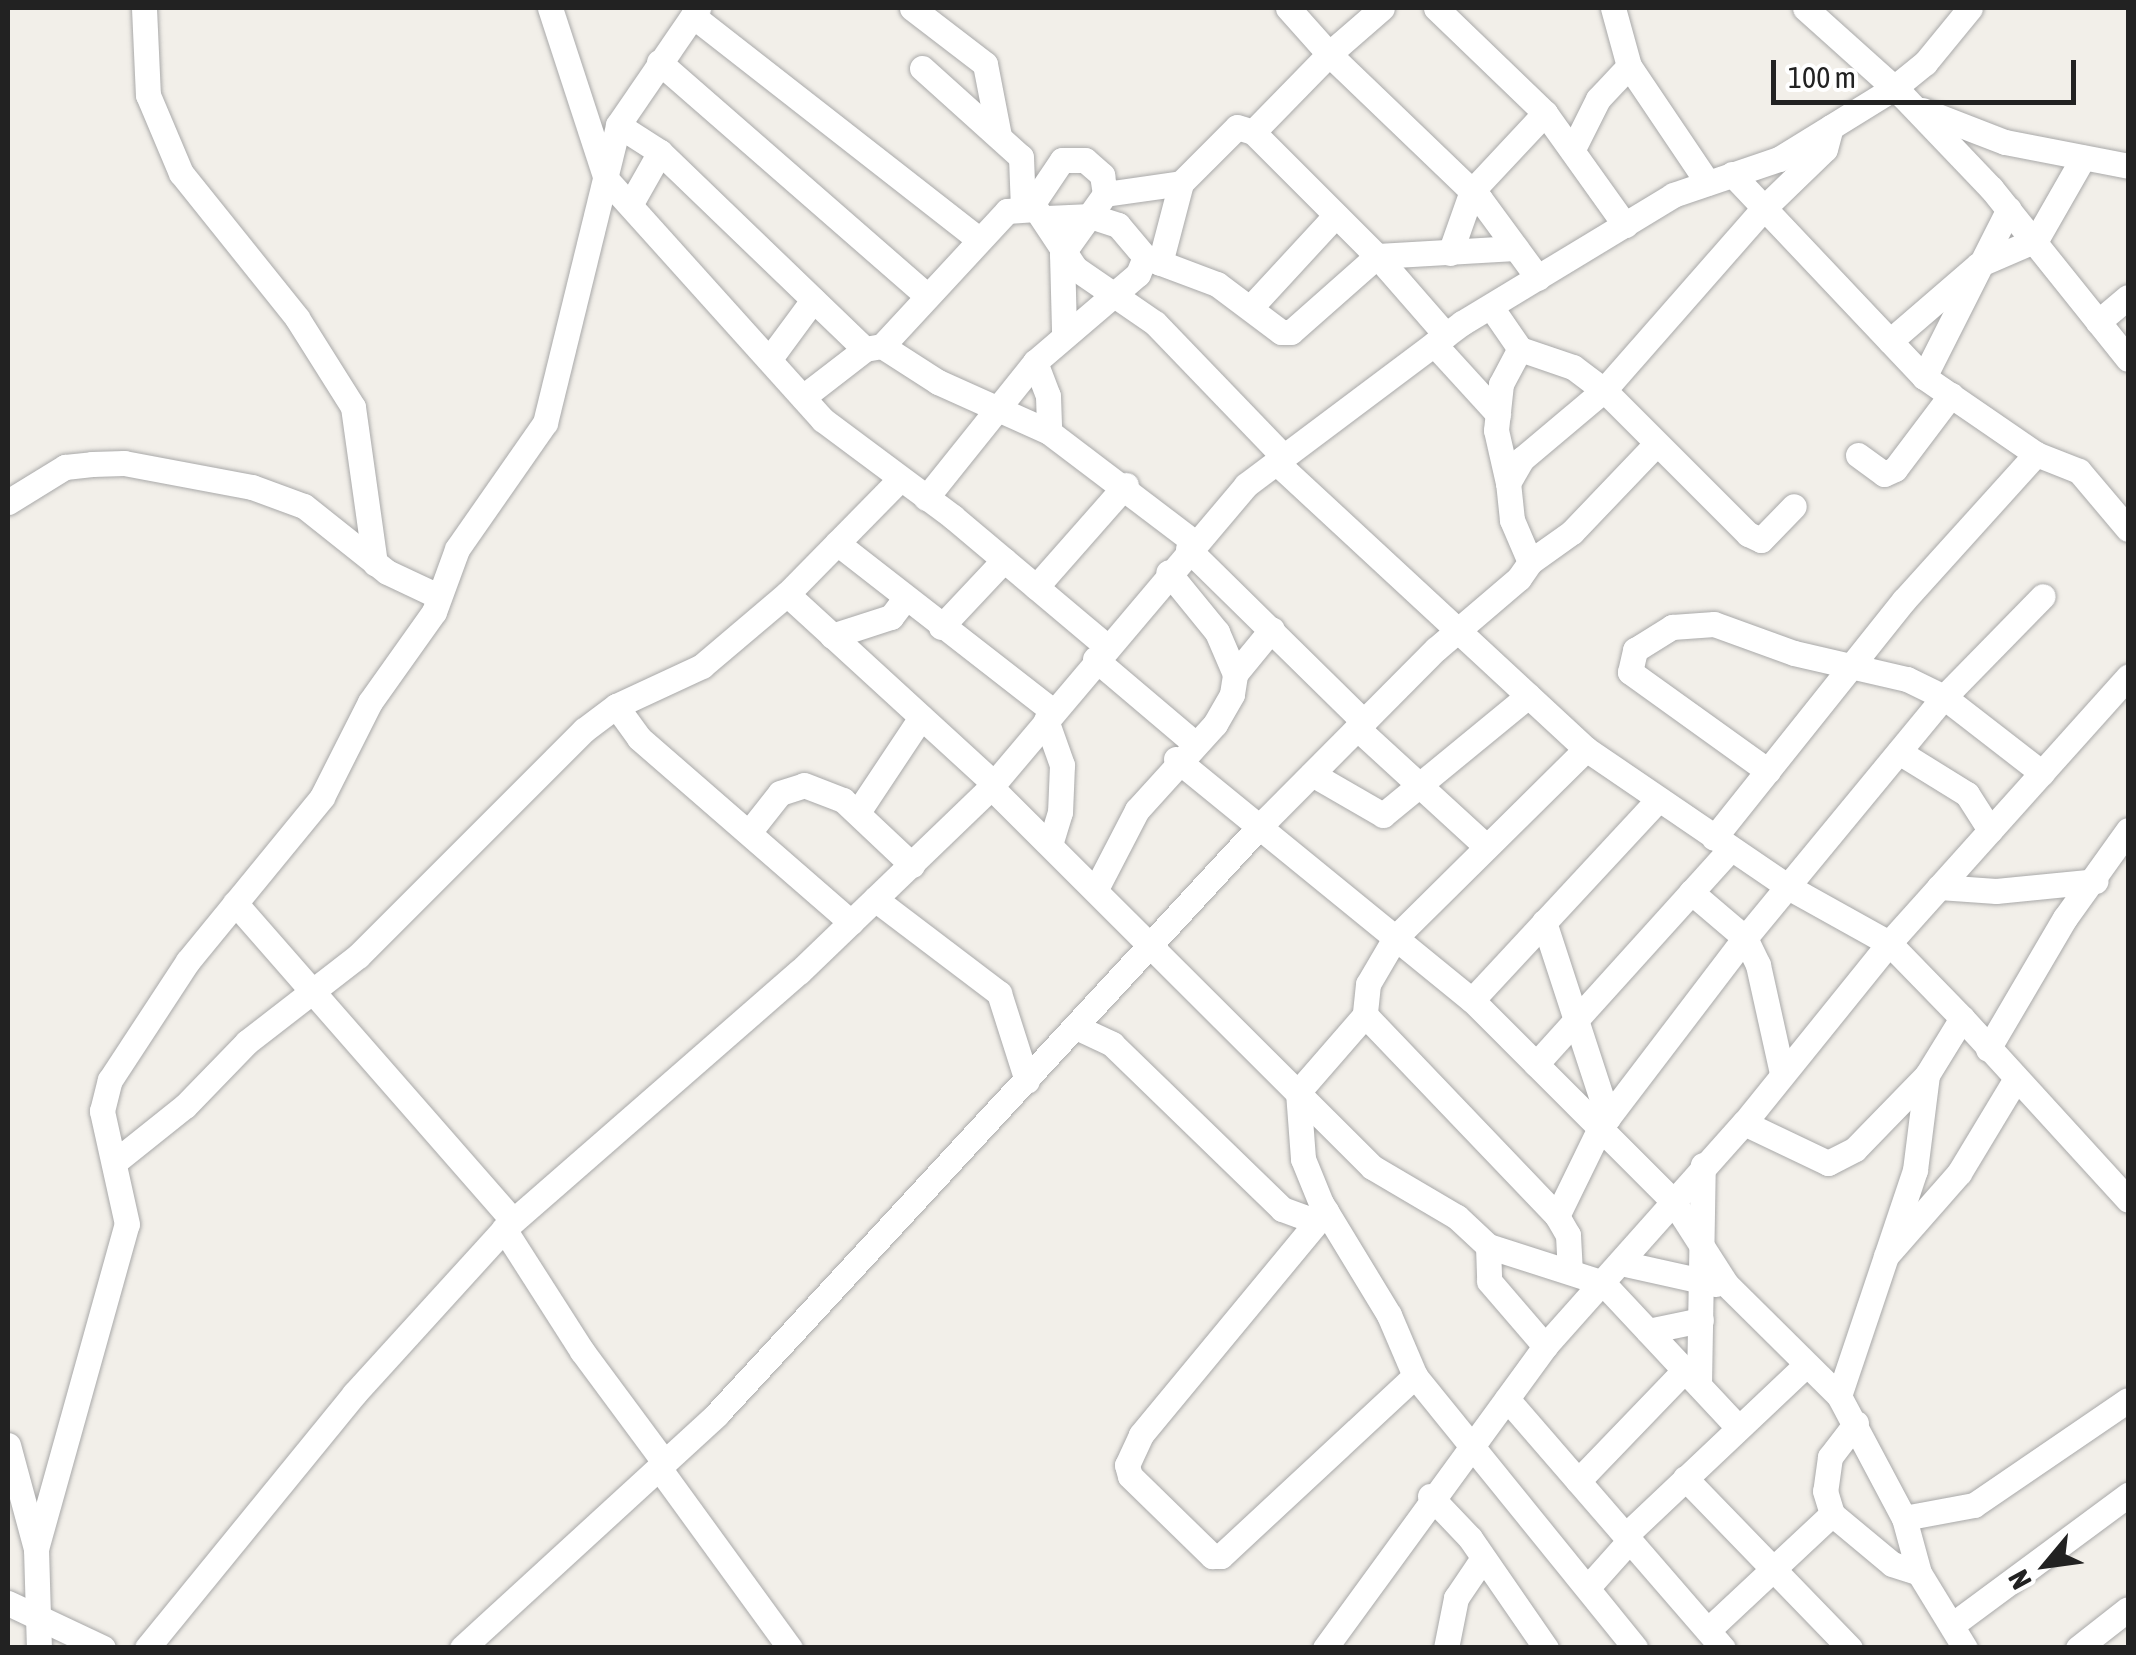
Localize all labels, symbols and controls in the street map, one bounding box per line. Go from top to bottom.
scale bar [1776,40,2081,102]
text: 100 m [1788,60,1856,94]
north arrow [1996,1515,2096,1615]
text: N [2002,1565,2038,1595]

